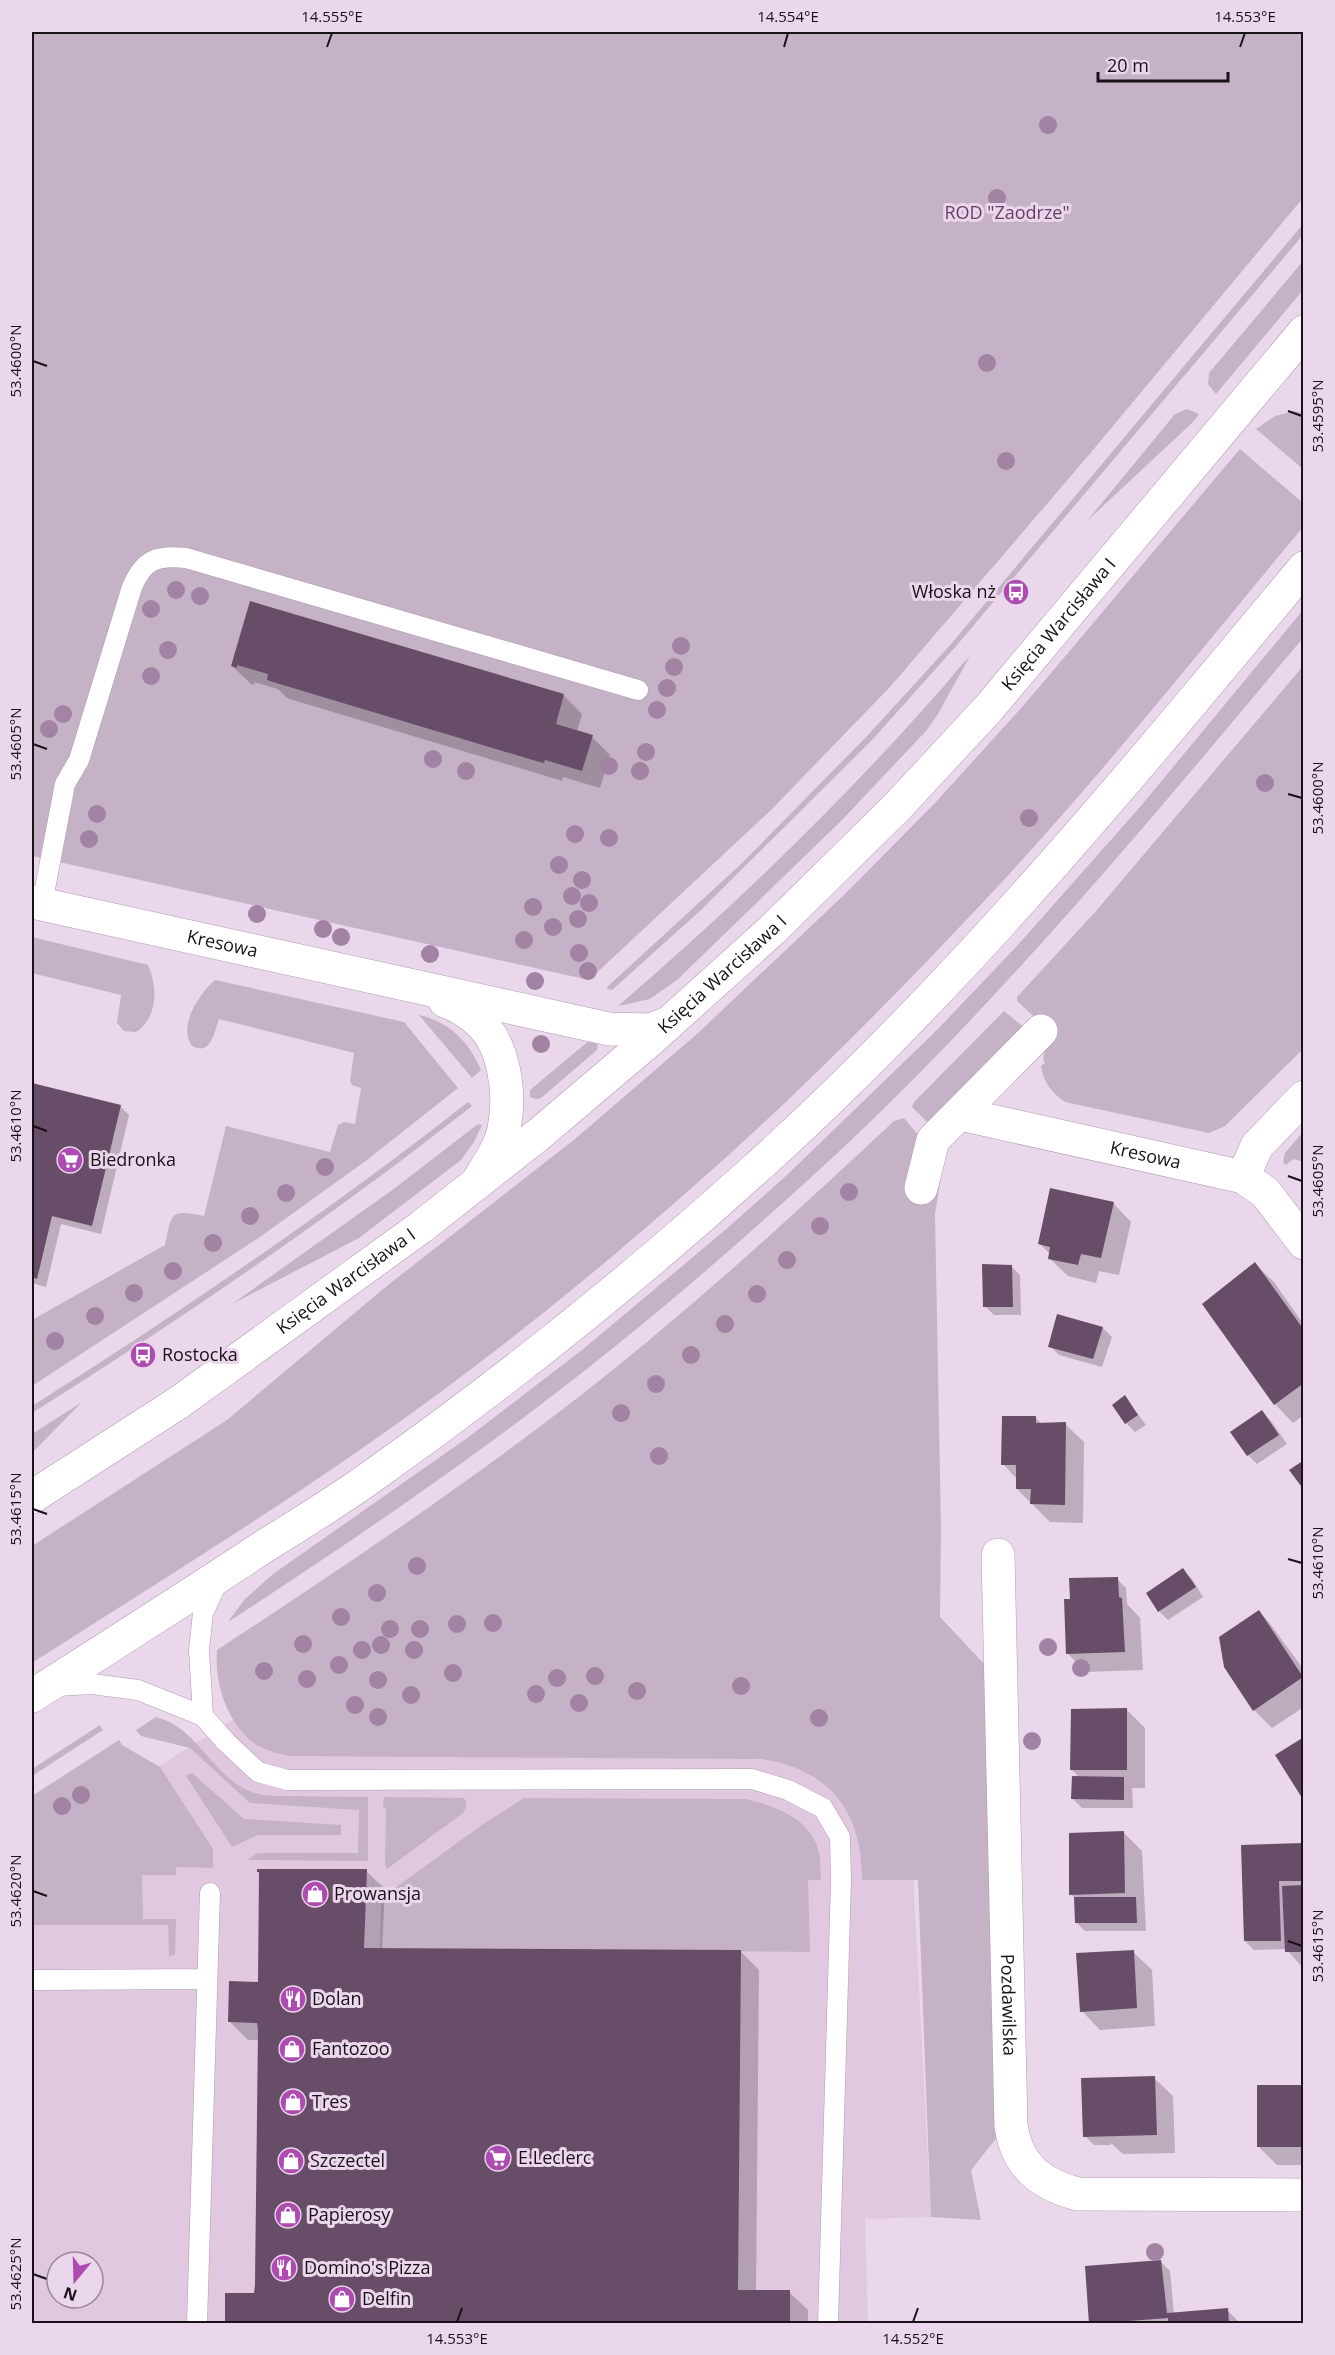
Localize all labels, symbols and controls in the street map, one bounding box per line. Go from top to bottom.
text: 14.555°E [301,6,363,26]
text: 14.554°E [757,6,819,26]
text: 14.553°E [1214,6,1276,26]
scale bar [1098,45,1228,83]
text: 20 m [1107,53,1149,77]
park label: ROD "Zaodrze" [944,200,1070,224]
text: 53.4600°N [5,324,25,398]
text: 53.4595°N [1307,379,1327,453]
street label: Księcia Warcisława I [995,552,1121,695]
bus stop icon: Włoska nż [1001,577,1031,607]
place label: Włoska nż [912,579,996,603]
text: 53.4605°N [5,707,25,781]
text: 53.4600°N [1307,761,1327,835]
street label: Księcia Warcisława I [652,909,791,1038]
street label: Kresowa [185,923,260,962]
text: 53.4610°N [5,1089,25,1163]
street label: Kresowa [1108,1135,1183,1174]
text: 53.4605°N [1307,1144,1327,1218]
supermarket icon: Biedronka [55,1145,85,1175]
place label: Biedronka [90,1147,176,1171]
street label: Księcia Warcisława I [271,1222,420,1339]
bus stop icon: Rostocka [128,1340,158,1370]
place label: Rostocka [162,1342,238,1366]
text: 53.4615°N [5,1472,25,1546]
text: 53.4610°N [1307,1526,1327,1600]
text: 53.4620°N [5,1854,25,1928]
shop icon: Prowansja [300,1879,330,1909]
place label: Prowansja [334,1881,421,1905]
text: 53.4615°N [1307,1909,1327,1983]
street label: Pozdawilska [996,1953,1022,2056]
restaurant icon: Dolan [278,1984,308,2014]
place label: Dolan [312,1986,361,2010]
shop icon: Fantozoo [277,2034,307,2064]
place label: Fantozoo [312,2036,390,2060]
shop icon: Tres [278,2087,308,2117]
place label: Tres [312,2089,348,2113]
supermarket icon: E.Leclerc [483,2143,513,2173]
place label: E.Leclerc [518,2145,592,2169]
shop icon: Szczectel [276,2146,306,2176]
place label: Szczectel [310,2148,385,2172]
shop icon: Papierosy [273,2200,303,2230]
place label: Papierosy [308,2202,391,2226]
text: 53.4625°N [5,2237,25,2311]
north arrow [45,2250,105,2310]
restaurant icon: Domino's Pizza [269,2253,299,2283]
place label: Domino's Pizza [304,2255,430,2279]
text: N [60,2282,80,2307]
shop icon: Delfin [327,2284,357,2314]
place label: Delfin [362,2286,411,2310]
text: 14.553°E [426,2328,488,2348]
text: 14.552°E [882,2328,944,2348]

